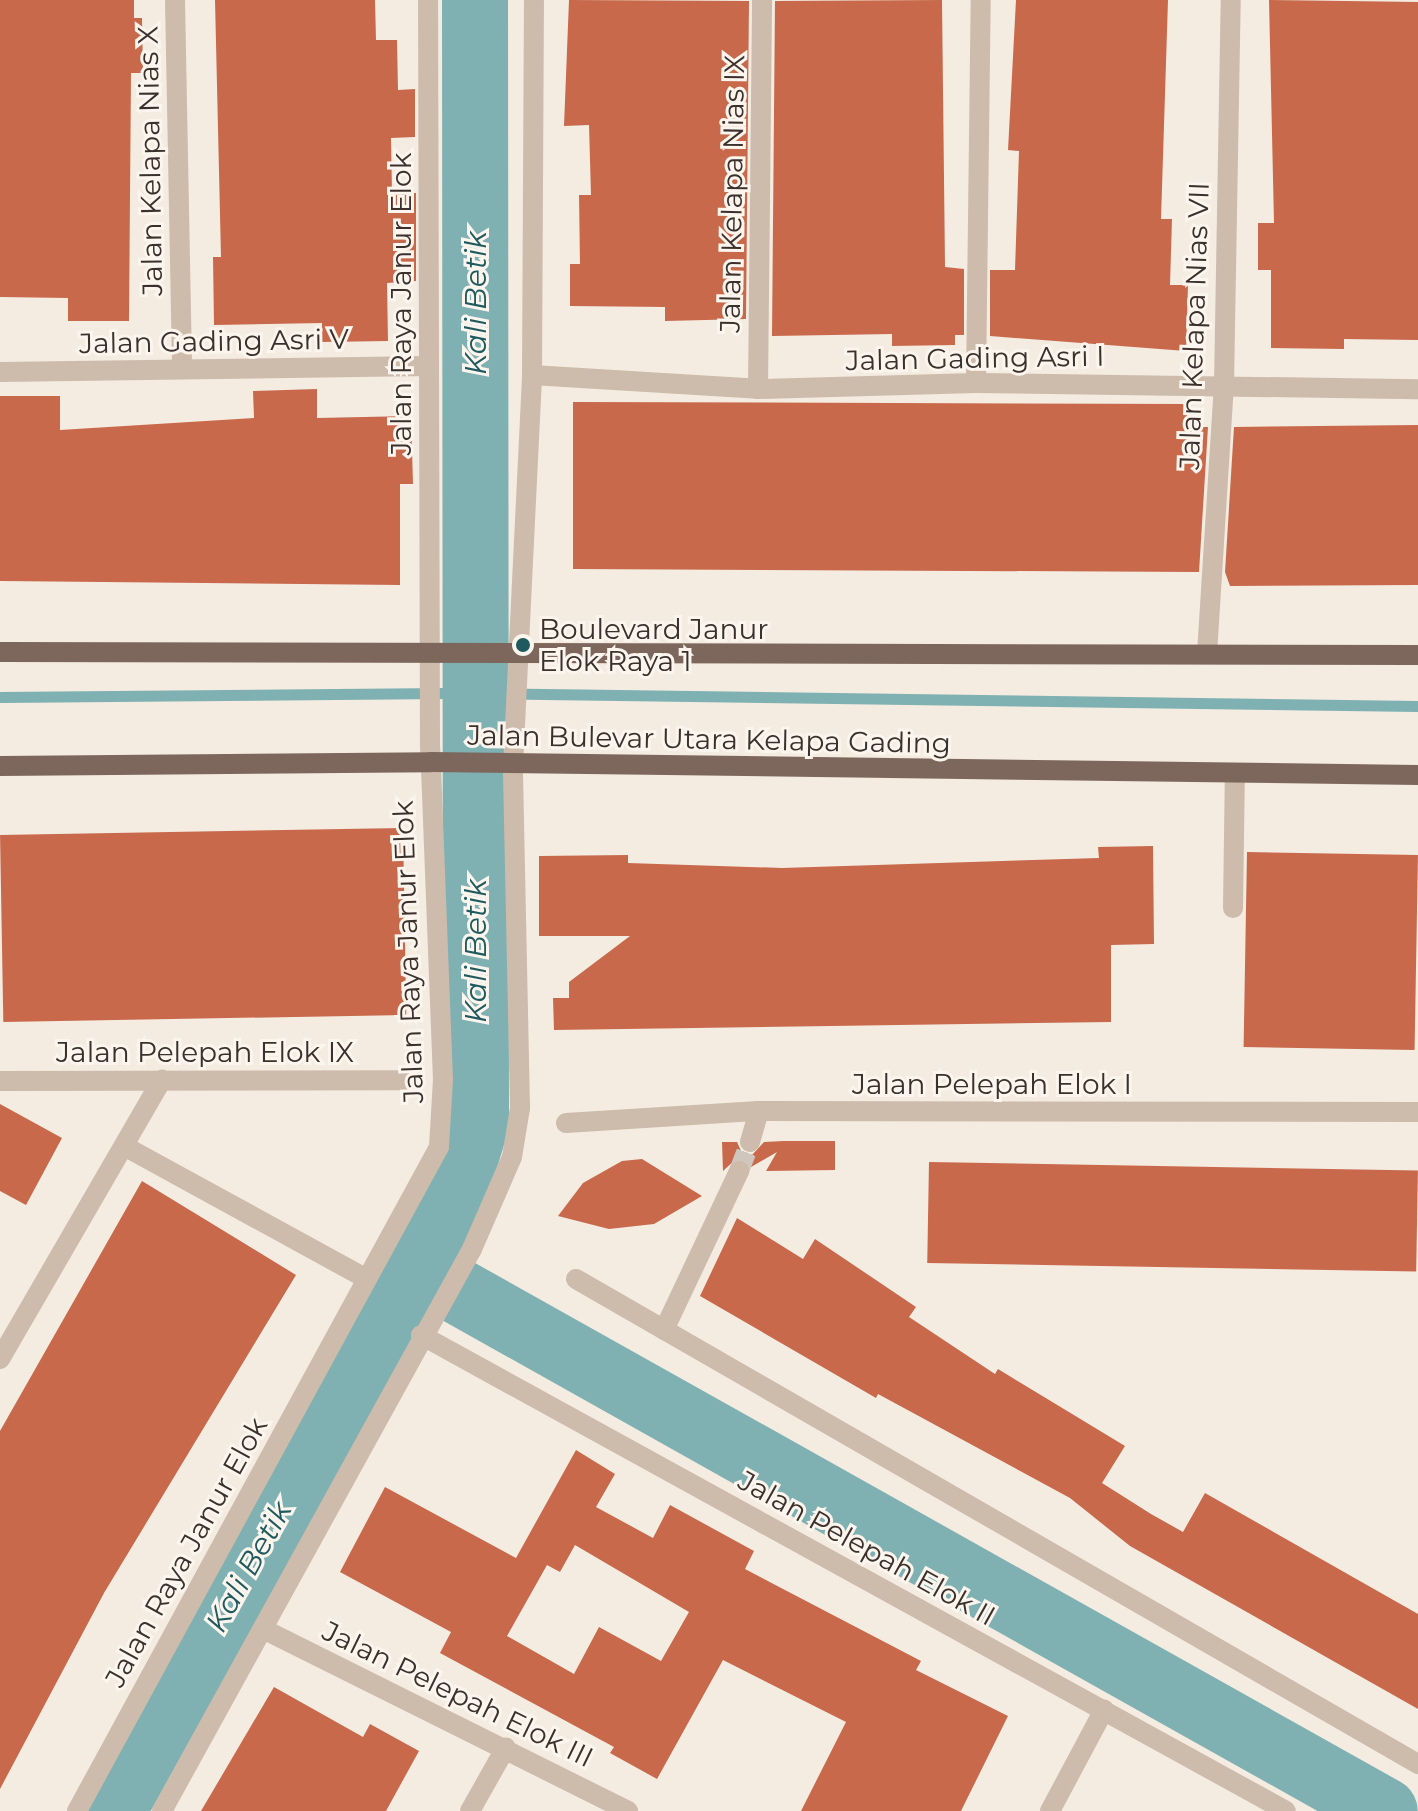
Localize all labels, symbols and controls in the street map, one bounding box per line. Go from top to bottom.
street label: Jalan Kelapa Nias X [131,26,169,296]
street label: Jalan Kelapa Nias IX [713,55,751,333]
street label: Jalan Raya Janur Elok [384,153,418,455]
street label: Jalan Kelapa Nias VII [1172,182,1216,470]
water label: Kali Betik [458,231,494,375]
street label: Jalan Gading Asri V [79,322,349,360]
street label: Jalan Gading Asri I [845,339,1105,377]
place label: Boulevard Janur Elok Raya 1 [539,612,769,678]
marker: Boulevard Janur Elok Raya 1 [514,636,532,654]
street label: Jalan Bulevar Utara Kelapa Gading [467,718,951,760]
street label: Jalan Raya Janur Elok [386,800,430,1104]
water label: Kali Betik [458,879,494,1023]
street label: Jalan Pelepah Elok IX [56,1035,354,1069]
street label: Jalan Pelepah Elok I [852,1067,1132,1101]
street label: Jalan Raya Janur Elok [98,1411,274,1693]
street label: Jalan Pelepah Elok II [733,1463,1001,1633]
water label: Kali Betik [198,1495,300,1639]
street label: Jalan Pelepah Elok III [317,1614,599,1774]

